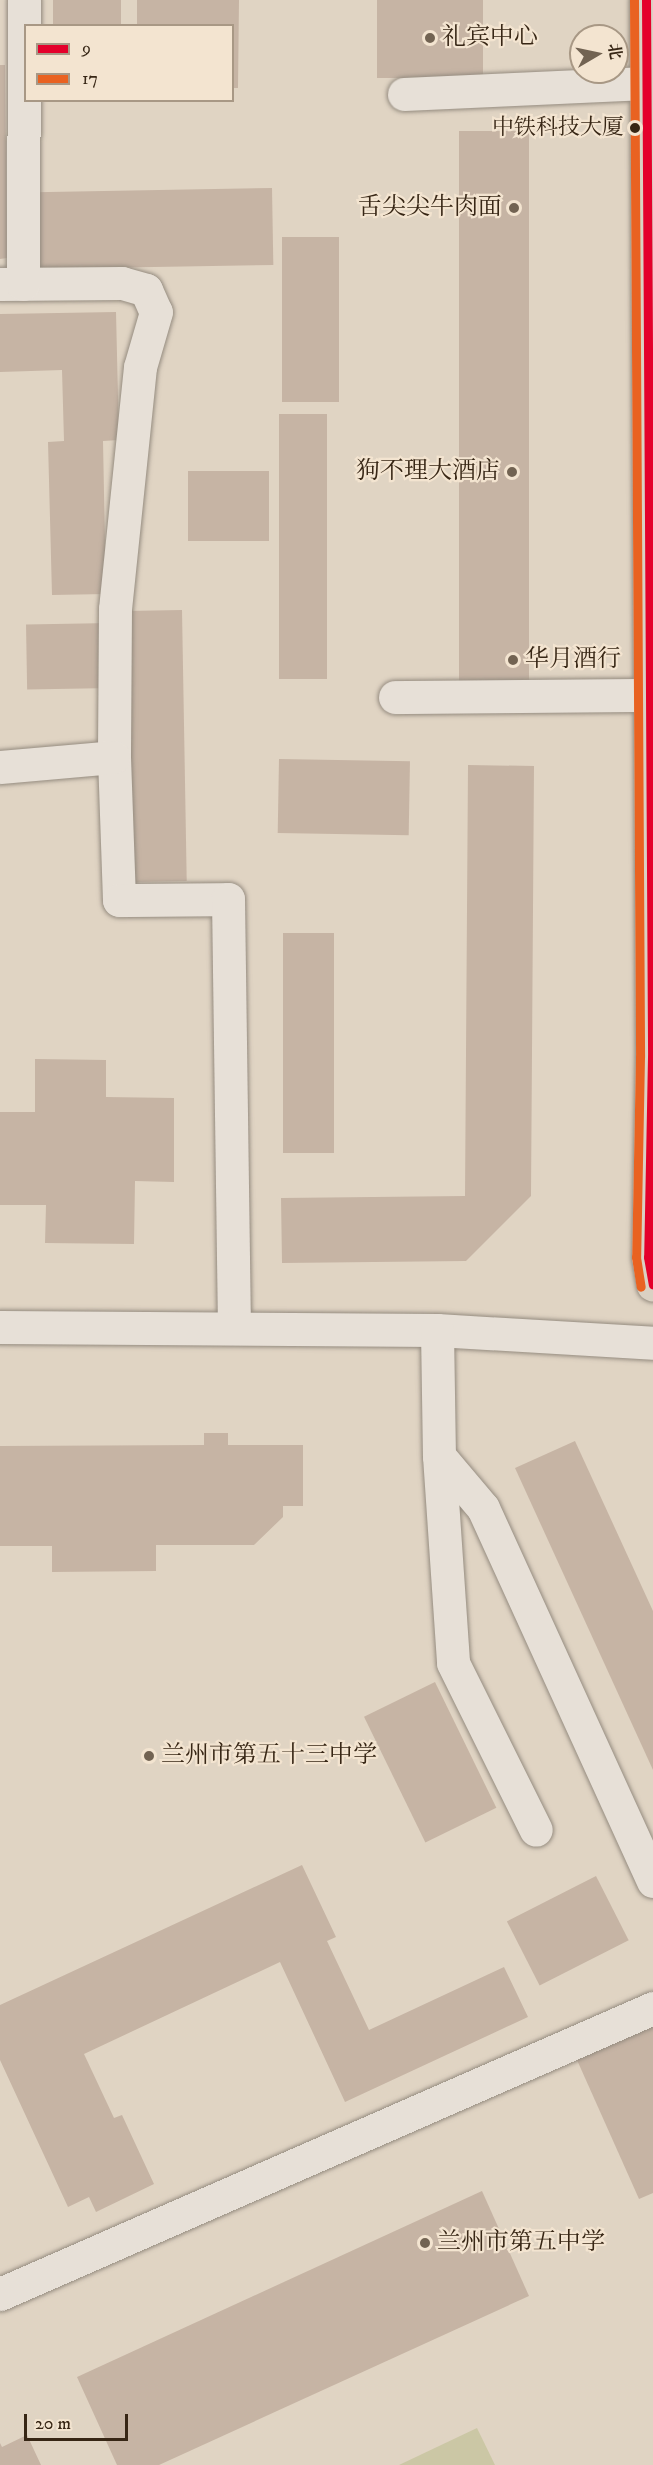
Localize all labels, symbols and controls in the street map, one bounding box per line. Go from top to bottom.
legend [24,24,234,102]
place label: 礼宾中心 [442,24,538,52]
north arrow [569,24,629,84]
marker: 礼宾中心 [423,31,437,45]
text: 9 [82,38,91,60]
text: 北 [604,42,626,61]
text: 17 [82,68,98,90]
place label: 中铁科技大厦 [492,115,624,141]
marker: 中铁科技大厦 [629,122,641,134]
place label: 舌尖尖牛肉面 [358,194,502,222]
marker: 舌尖尖牛肉面 [507,201,521,215]
place label: 狗不理大酒店 [356,458,500,486]
marker: 狗不理大酒店 [505,465,519,479]
place label: 华月酒行 [525,646,621,674]
marker: 华月酒行 [506,653,520,667]
place label: 兰州市第五十三中学 [161,1742,377,1770]
marker: 兰州市第五十三中学 [142,1749,156,1763]
place label: 兰州市第五中学 [437,2229,605,2257]
marker: 兰州市第五中学 [418,2236,432,2250]
scale bar [27,2402,130,2440]
text: 20 m [35,2413,71,2435]

